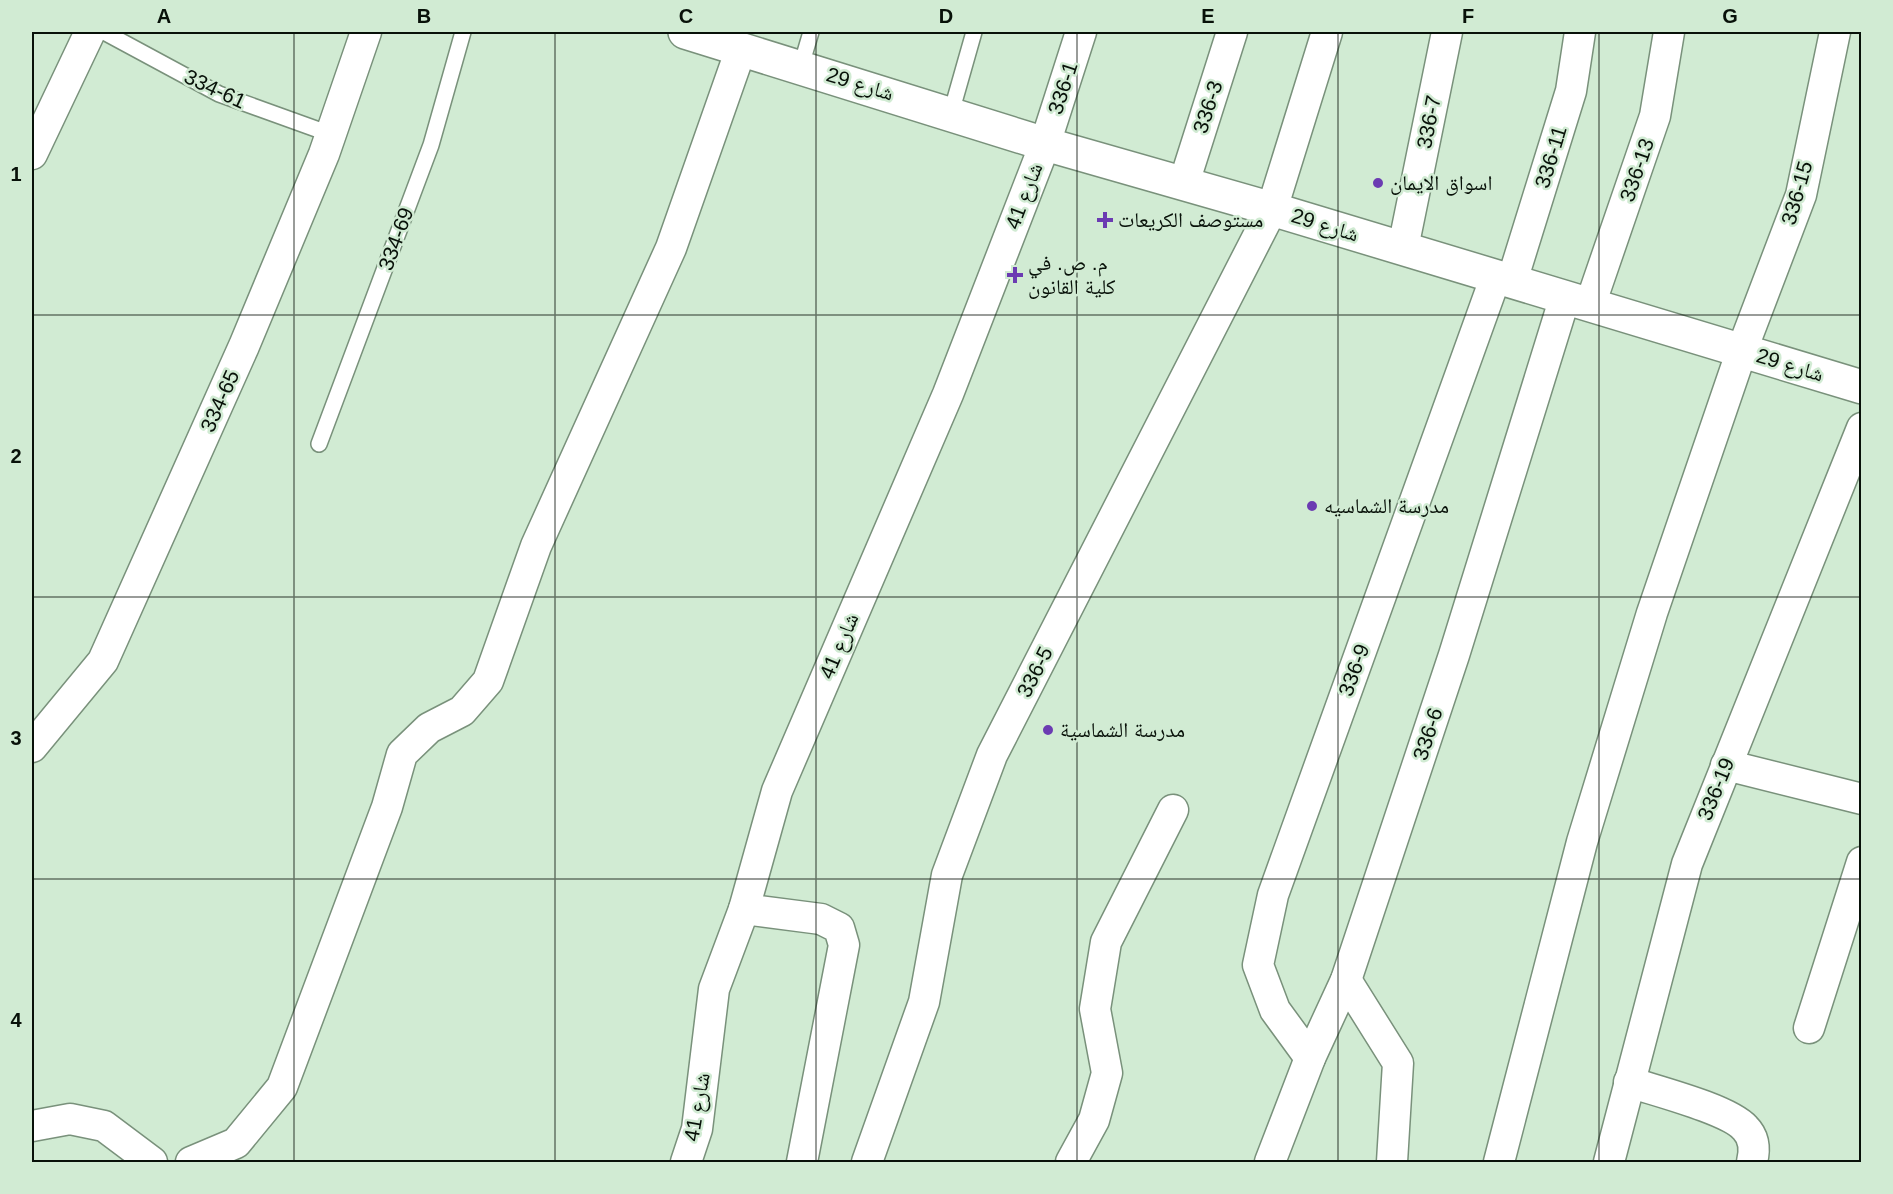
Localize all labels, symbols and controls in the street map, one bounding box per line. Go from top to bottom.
text: A [157,5,171,27]
text: B [417,5,431,27]
text: C [679,5,693,27]
text: D [939,5,953,27]
text: E [1201,5,1215,27]
text: F [1462,5,1474,27]
text: G [1722,5,1738,27]
street label: 336-1 [1043,59,1082,117]
street label: شارع 29 [823,62,897,107]
street label: 334-61 [181,64,250,113]
street label: 336-3 [1188,78,1227,136]
street label: 336-7 [1412,93,1445,150]
street label: 336-11 [1530,123,1571,191]
street label: 336-13 [1615,135,1658,204]
street label: 336-15 [1776,158,1817,227]
street label: شارع 41 [1000,159,1049,233]
text: 1 [10,163,22,185]
place label: اسواق الايمان [1390,171,1492,196]
marker: اسواق الايمان [1371,176,1385,190]
street label: شارع 29 [1288,203,1362,248]
street label: 334-69 [374,204,418,273]
place label: مستوصف الكريعات [1118,208,1263,231]
marker: مستوصف الكريعات [1096,211,1114,229]
place label: م. ص. في كلية القانون [1028,251,1116,299]
marker: م. ص. في كلية القانون [1006,266,1024,284]
street label: شارع 29 [1753,343,1827,388]
street label: 334-65 [196,366,243,435]
text: 2 [10,445,22,467]
place label: مدرسة الشماسيه [1324,494,1449,517]
marker: مدرسة الشماسيه [1305,499,1319,513]
street label: شارع 41 [814,609,864,683]
street label: 336-9 [1334,641,1374,699]
street label: 336-5 [1012,643,1057,701]
street label: 336-6 [1408,705,1447,763]
place label: مدرسة الشماسية [1060,718,1185,741]
marker: مدرسة الشماسية [1041,723,1055,737]
text: 3 [10,727,22,749]
street label: 336-19 [1693,754,1738,823]
text: 4 [10,1009,22,1031]
street label: شارع 41 [679,1071,716,1143]

